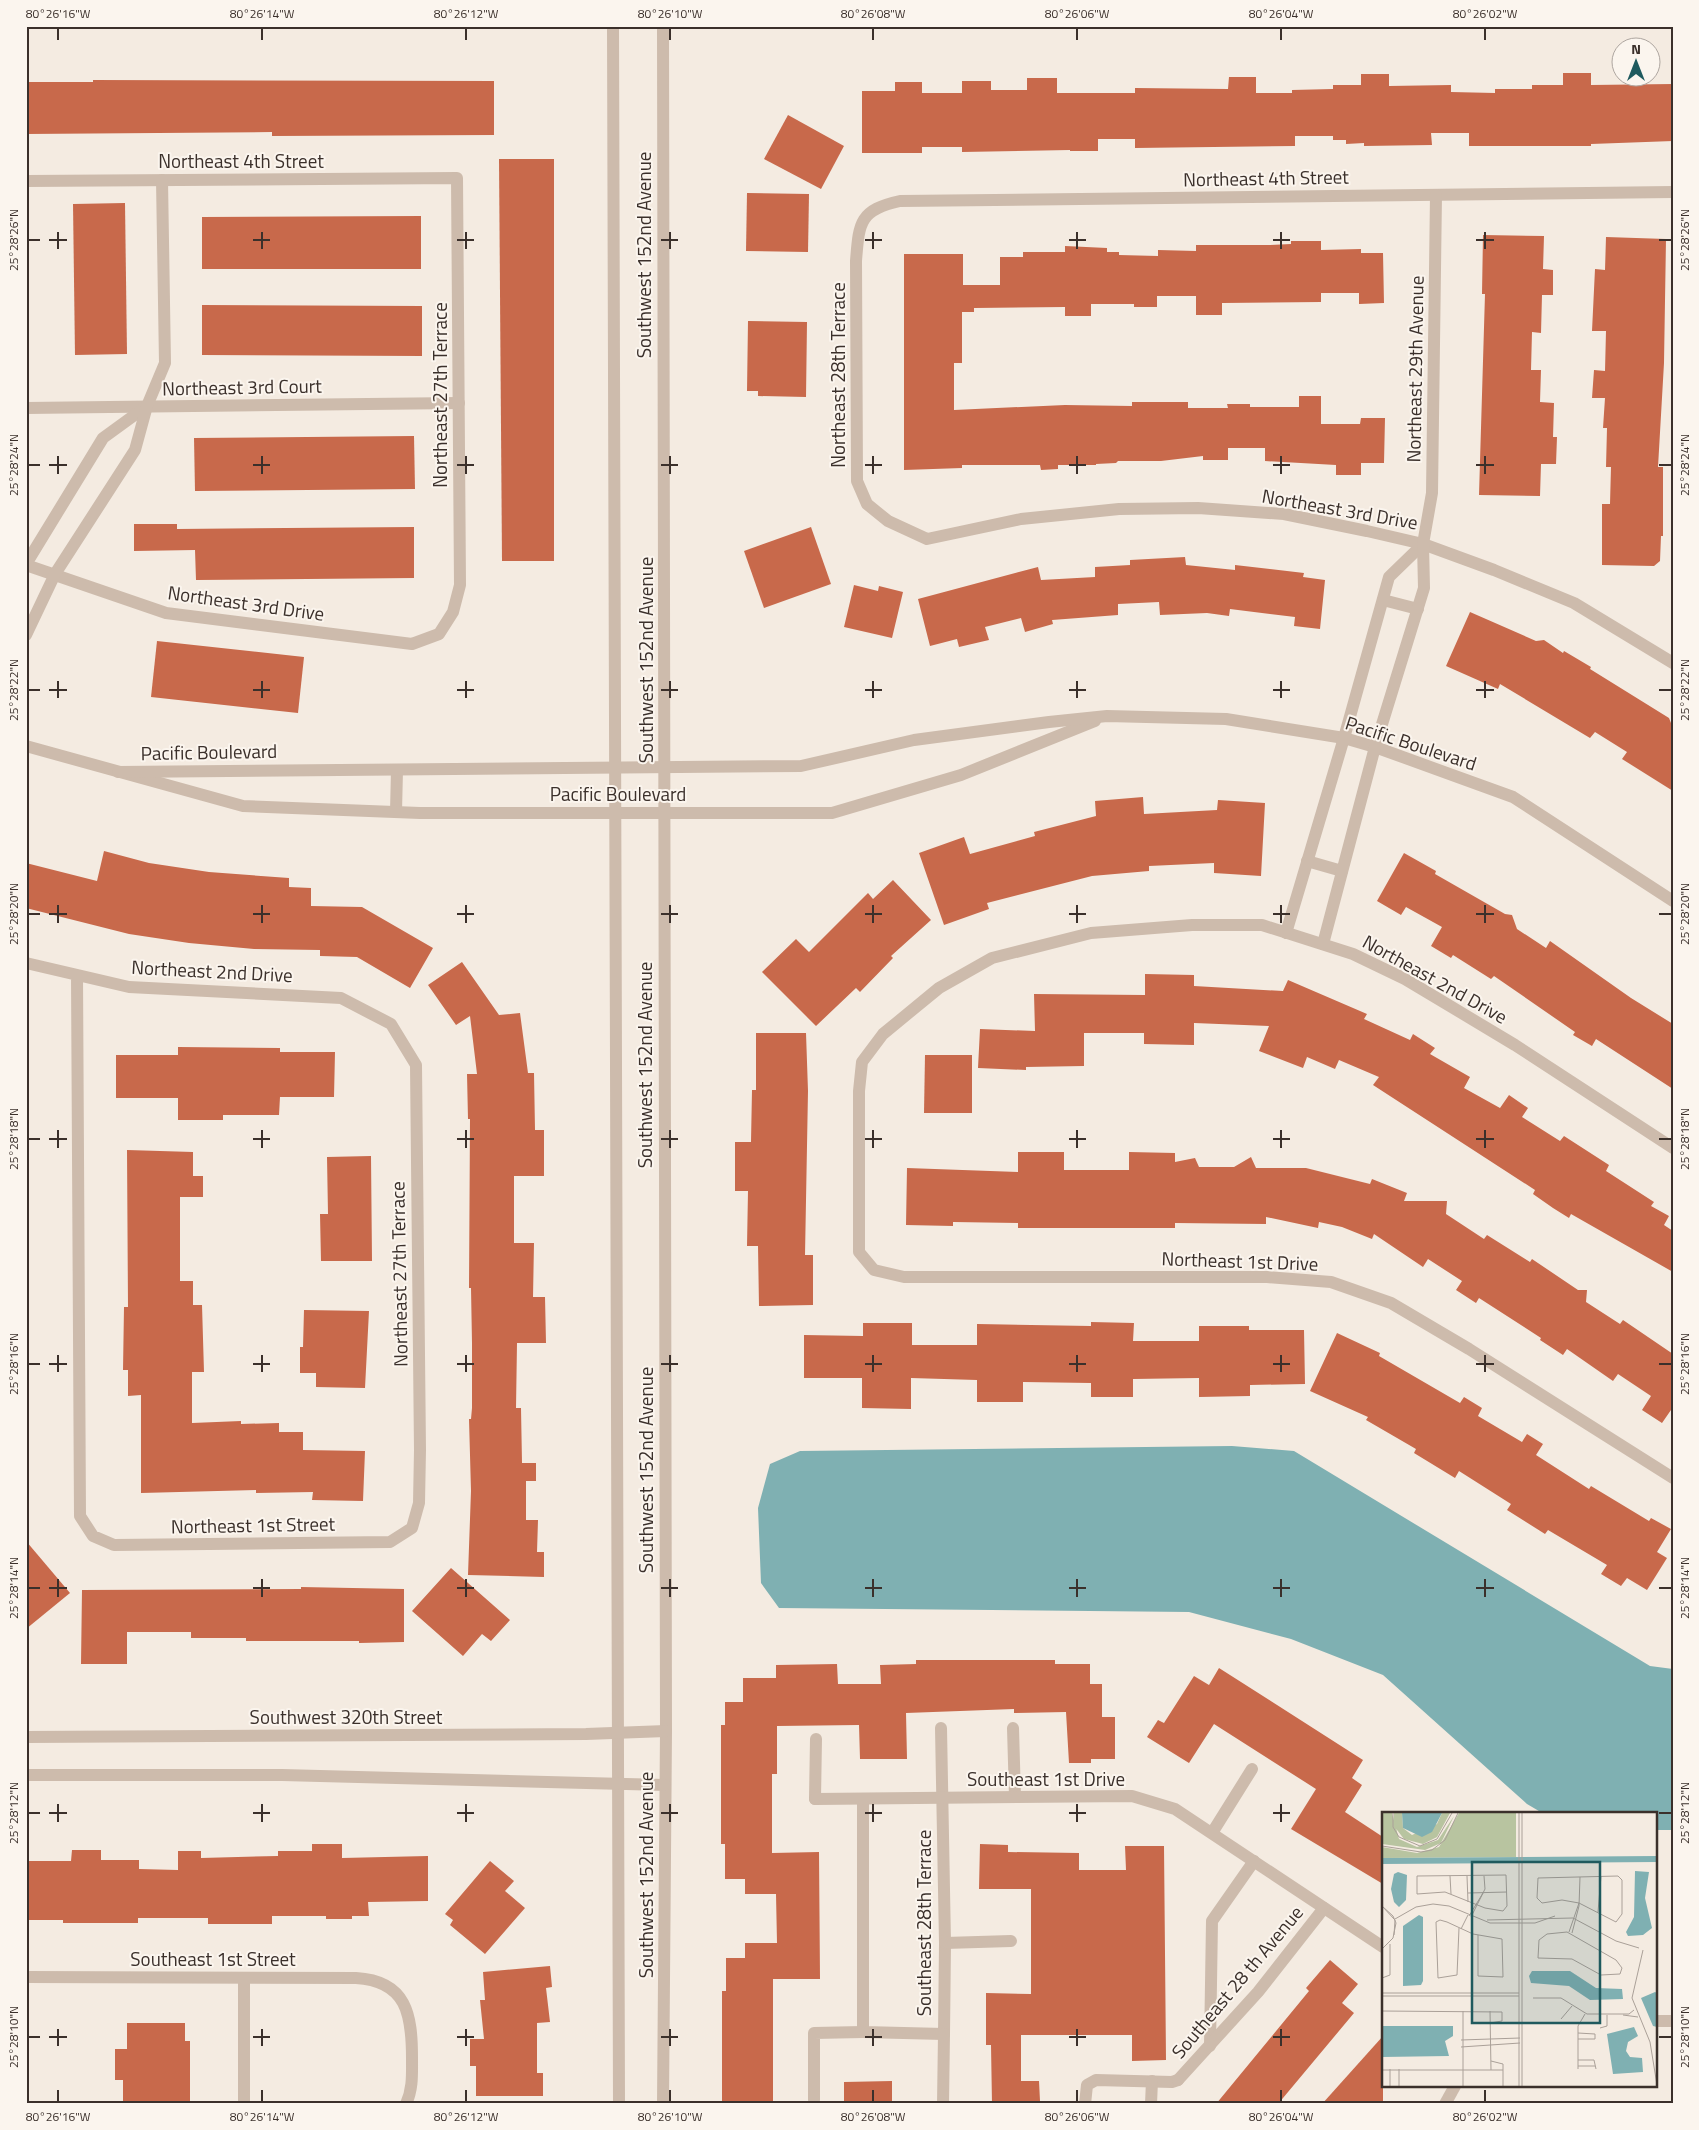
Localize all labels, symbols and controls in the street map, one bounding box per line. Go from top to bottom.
text: 80°26'16"W [26,4,91,23]
text: 80°26'14"W [230,4,295,23]
text: 80°26'12"W [434,4,499,23]
text: 80°26'10"W [638,4,703,23]
text: 80°26'08"W [841,4,906,23]
text: 80°26'06"W [1045,4,1110,23]
text: 80°26'04"W [1249,4,1314,23]
text: 80°26'02"W [1453,4,1518,23]
north arrow [1612,38,1662,88]
text: N [1631,38,1641,59]
street label: Northeast 4th Street [158,146,324,175]
street label: Southwest 152nd Avenue [629,152,658,358]
street label: Northeast 4th Street [1183,162,1349,193]
text: 25°28'26"N [4,209,23,271]
text: 25°28'26"N [1675,209,1694,271]
street label: Northeast 29th Avenue [1398,275,1431,463]
street label: Northeast 28th Terrace [823,282,852,468]
street label: Northeast 27th Terrace [425,302,454,488]
street label: Northeast 3rd Court [162,371,322,402]
text: 25°28'24"N [4,434,23,496]
text: 25°28'24"N [1675,434,1694,496]
street label: Northeast 3rd Drive [1260,481,1420,536]
street label: Southwest 152nd Avenue [631,557,660,763]
street label: Northeast 3rd Drive [166,577,326,628]
text: 25°28'22"N [4,659,23,721]
text: 25°28'22"N [1675,659,1694,721]
street label: Pacific Boulevard [1342,708,1481,777]
street label: Pacific Boulevard [140,736,278,767]
street label: Pacific Boulevard [550,779,686,808]
text: 25°28'20"N [4,883,23,945]
text: 25°28'20"N [1675,883,1694,945]
street label: Northeast 2nd Drive [1358,927,1513,1030]
street label: Northeast 2nd Drive [131,952,294,989]
street label: Southwest 152nd Avenue [630,962,659,1168]
text: 25°28'18"N [4,1108,23,1170]
text: 25°28'18"N [1675,1108,1694,1170]
street label: Northeast 27th Terrace [382,1181,415,1367]
street label: Northeast 1st Drive [1161,1243,1319,1278]
text: 25°28'16"N [4,1333,23,1395]
text: 25°28'16"N [1675,1333,1694,1395]
street label: Southwest 152nd Avenue [631,1367,660,1573]
street label: Northeast 1st Street [171,1509,336,1540]
text: 25°28'14"N [4,1557,23,1619]
text: 25°28'14"N [1675,1557,1694,1619]
street label: Southwest 320th Street [250,1702,443,1731]
street label: Southeast 1st Drive [967,1764,1125,1793]
street label: Southwest 152nd Avenue [631,1772,660,1978]
text: 25°28'12"N [4,1782,23,1844]
text: 25°28'12"N [1675,1782,1694,1844]
inset map [1382,1812,1656,2088]
street label: Southeast 28th Terrace [909,1830,938,2016]
street label: Southeast 28 th Avenue [1164,1899,1309,2065]
street label: Southeast 1st Street [130,1944,296,1973]
text: 25°28'10"N [4,2006,23,2068]
text: 25°28'10"N [1675,2006,1694,2068]
text: 80°26'16"W [26,2107,91,2126]
text: 80°26'14"W [230,2107,295,2126]
text: 80°26'12"W [434,2107,499,2126]
text: 80°26'10"W [638,2107,703,2126]
text: 80°26'08"W [841,2107,906,2126]
text: 80°26'06"W [1045,2107,1110,2126]
text: 80°26'04"W [1249,2107,1314,2126]
text: 80°26'02"W [1453,2107,1518,2126]

